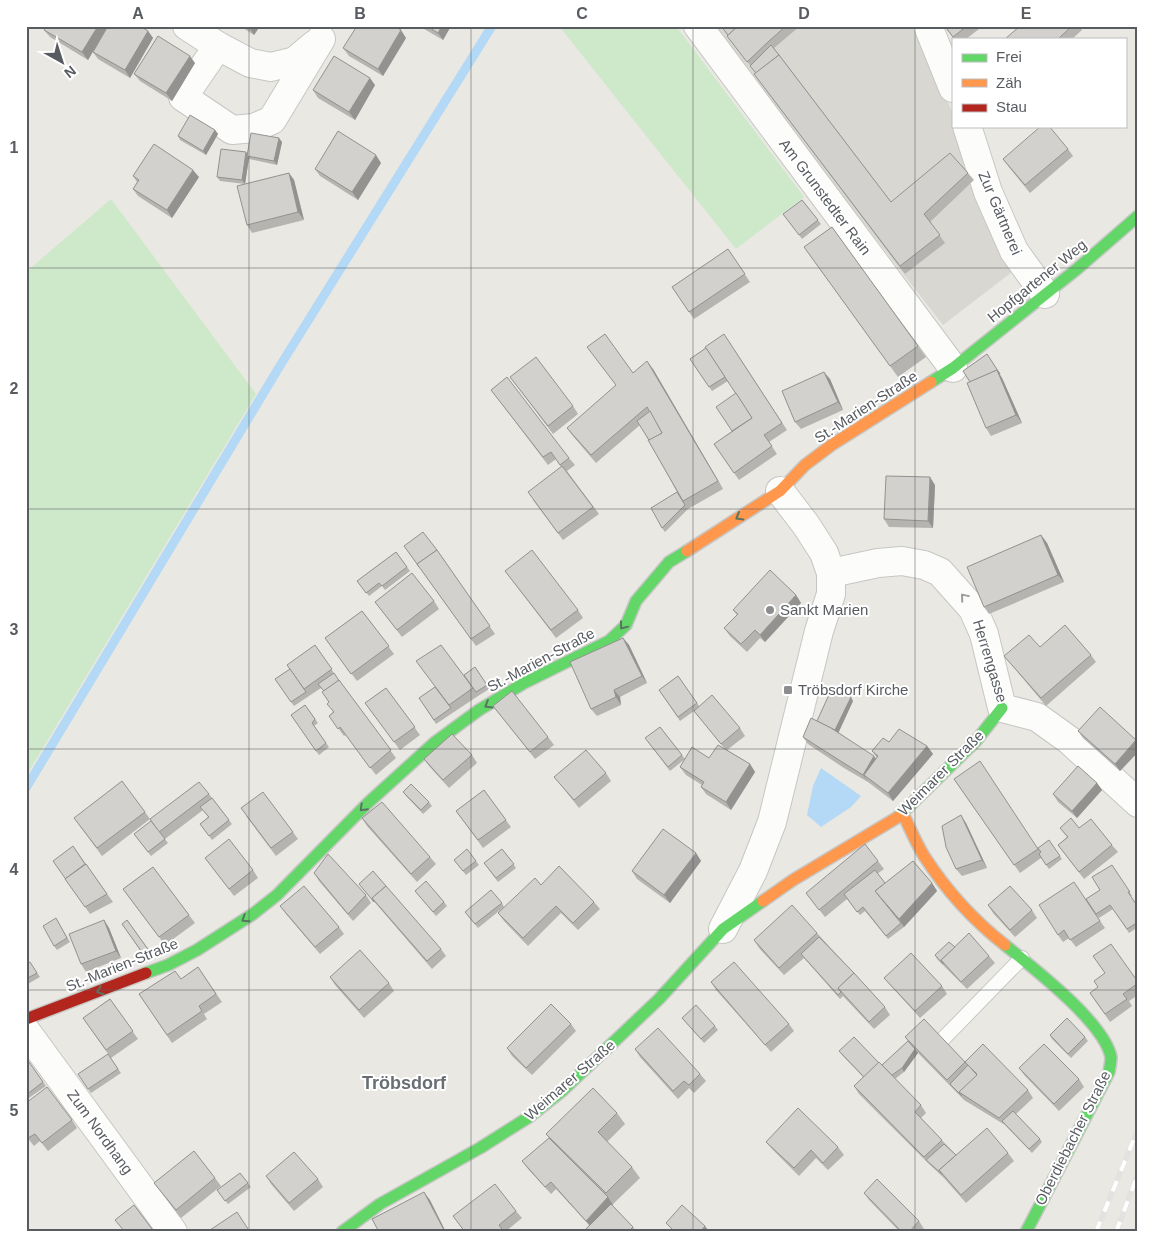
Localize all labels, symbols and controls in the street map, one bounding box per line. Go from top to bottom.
text: A [132,5,144,22]
text: B [354,5,366,22]
text: C [576,5,588,22]
text: D [798,5,810,22]
text: E [1021,5,1032,22]
north arrow [38,38,88,88]
legend [952,38,1126,128]
text: Frei [996,48,1022,65]
text: N [61,63,79,82]
text: Zäh [996,74,1022,91]
text: Stau [996,98,1027,115]
street label: Am Grunstedter Rain [776,135,875,258]
text: 1 [10,139,19,156]
street label: Zur Gärtnerei [975,168,1026,257]
street label: Hopfgartener Weg [984,236,1090,326]
street label: St.-Marien-Straße [811,367,920,446]
text: 2 [10,380,19,397]
one-way arrow [735,510,744,520]
one-way arrow [961,594,969,603]
place label: Sankt Marien [780,601,868,618]
marker: Sankt Marien [764,604,776,616]
street label: Herrengasse [970,617,1011,704]
one-way arrow [620,620,629,630]
text: 3 [10,621,19,638]
street label: St.-Marien-Straße [484,624,597,695]
place label: Tröbsdorf Kirche [798,681,908,698]
marker: Tröbsdorf Kirche [782,684,794,696]
one-way arrow [484,698,493,708]
street label: Weimarer Straße [894,726,987,819]
one-way arrow [360,802,369,811]
text: 4 [10,861,19,878]
one-way arrow [241,913,251,922]
street label: St.-Marien-Straße [63,934,180,995]
one-way arrow [96,984,105,995]
street label: Weimarer Straße [521,1036,618,1123]
street label: Oberdiebacher Straße [1031,1068,1114,1208]
district label: Tröbsdorf [362,1073,447,1093]
street label: Zum Nordhang [64,1086,137,1177]
text: 5 [10,1102,19,1119]

